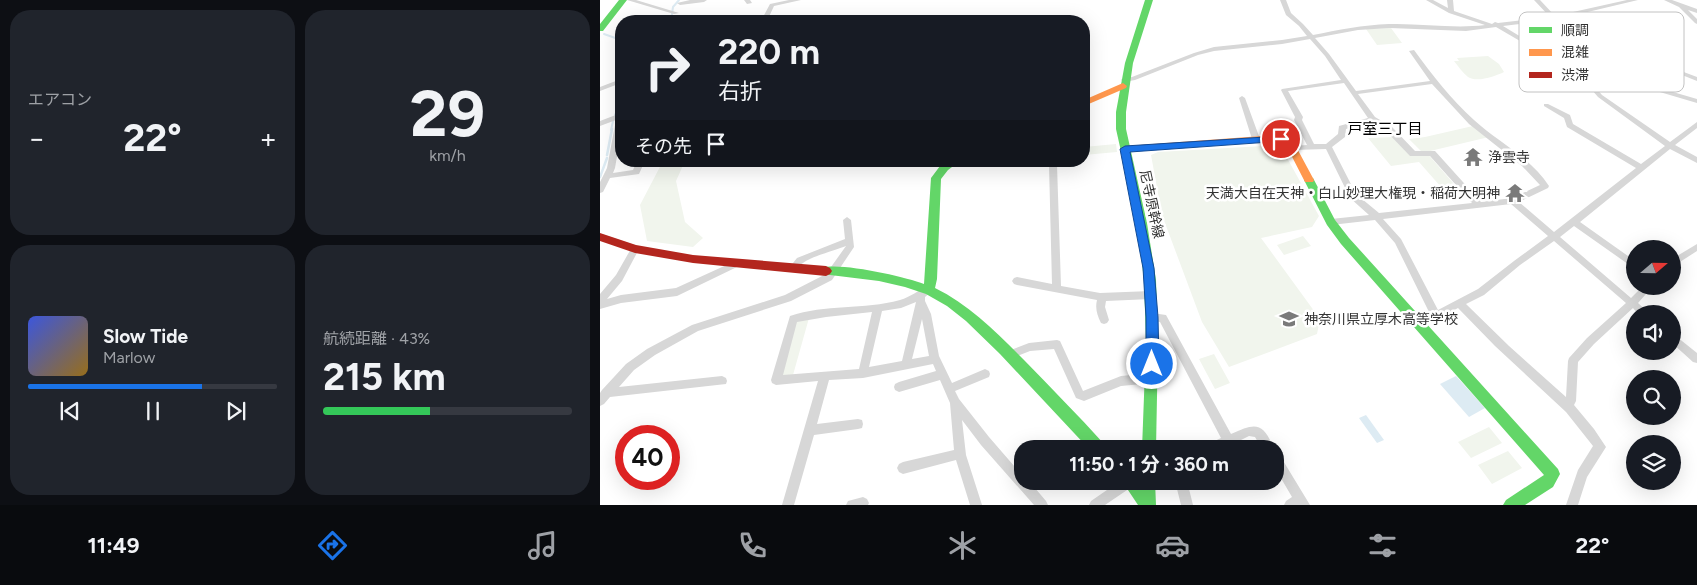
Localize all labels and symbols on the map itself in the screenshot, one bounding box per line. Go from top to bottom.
legend [1519,12,1684,92]
text: 順調 [1561,22,1589,39]
text: 混雑 [1561,44,1589,61]
text: 渋滞 [1561,67,1589,84]
pin [1260,118,1302,160]
district label: 戸室三丁目 [1347,120,1423,138]
temple icon: 浄雲寺 [1462,146,1484,168]
place label: 浄雲寺 [1488,149,1530,166]
street label: 尼寺原幹線 [1136,168,1167,240]
temple icon: 天満大自在天神・白山妙理大権現・稲荷大明神 [1504,182,1526,204]
place label: 天満大自在天神・白山妙理大権現・稲荷大明神 [1206,185,1500,202]
north arrow [1626,240,1681,295]
school or university icon: 神奈川県立厚木高等学校 [1278,308,1300,330]
place label: 神奈川県立厚木高等学校 [1304,311,1458,328]
position arrow [1125,337,1177,389]
speed limit sign: 40 [615,425,680,490]

